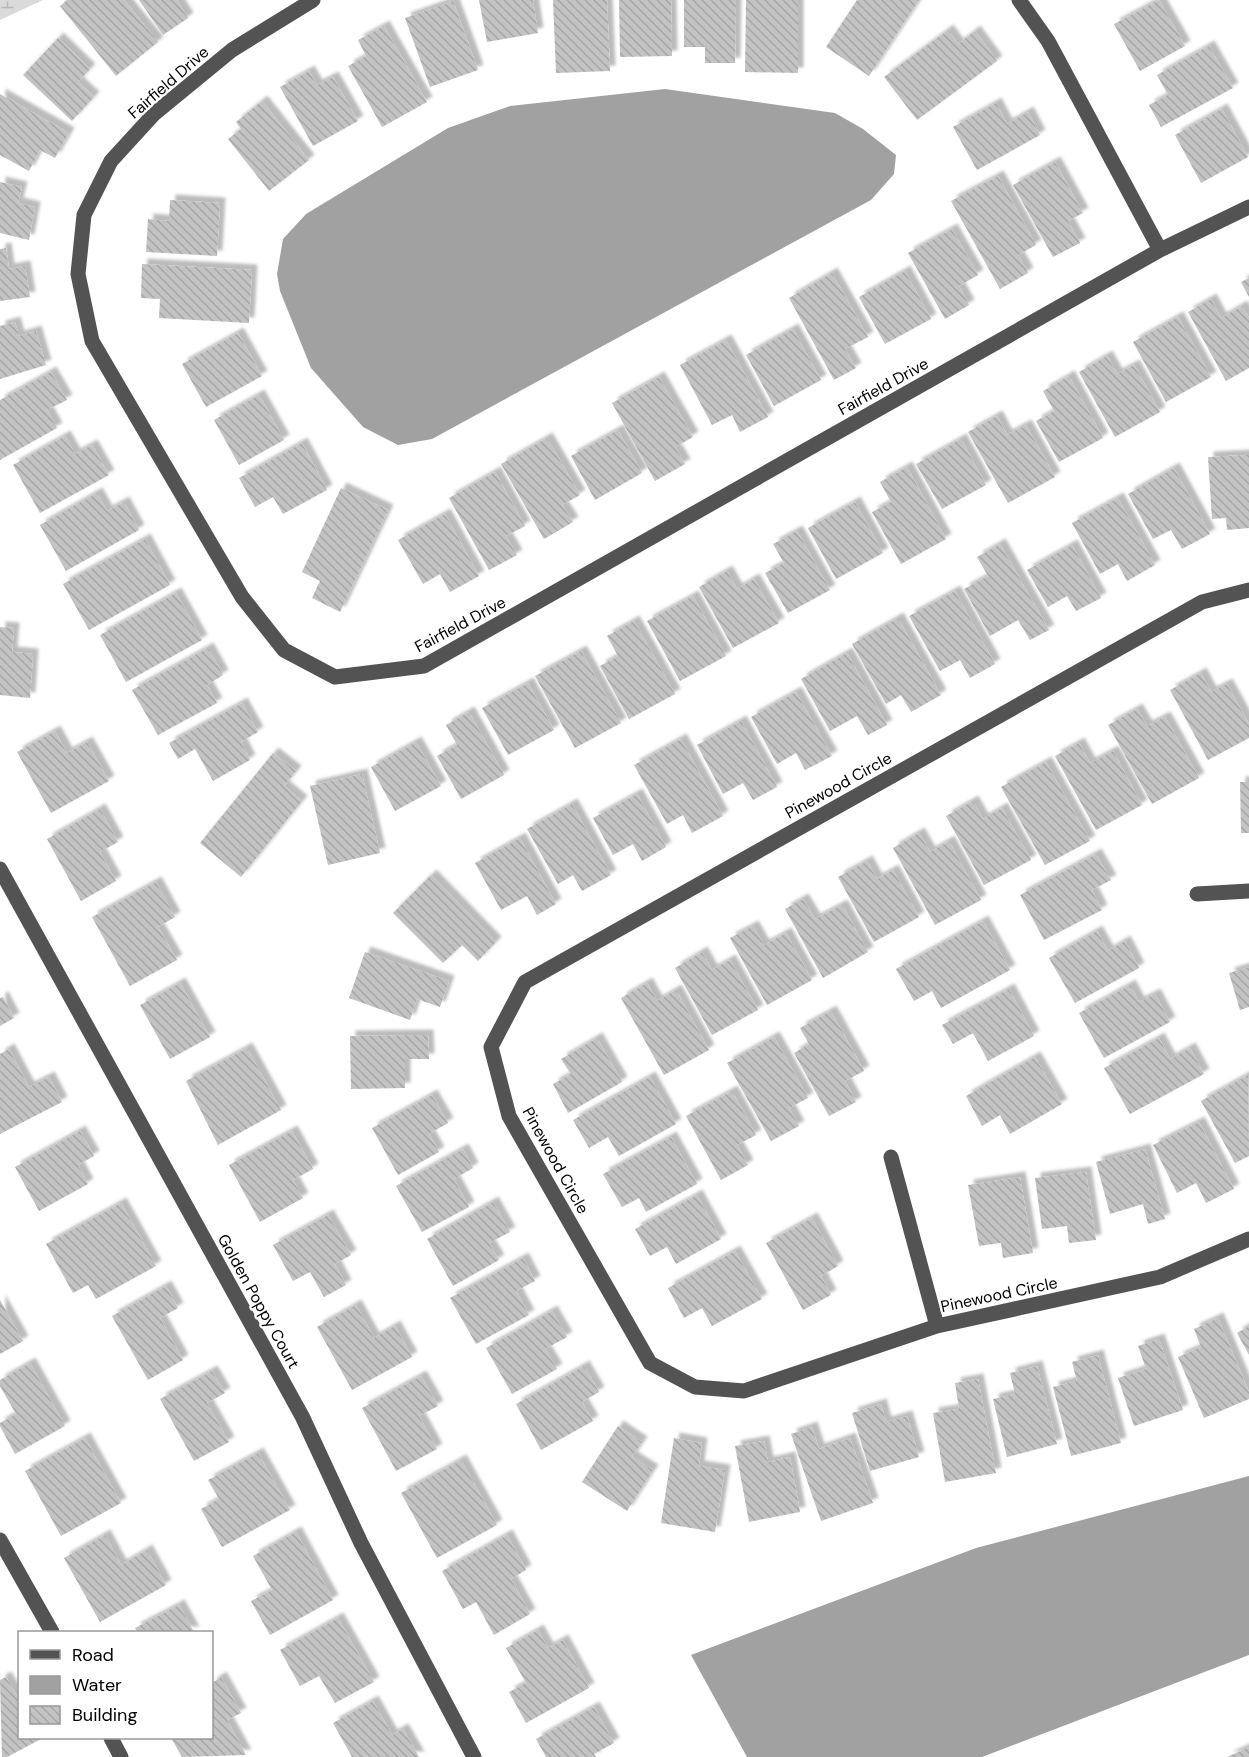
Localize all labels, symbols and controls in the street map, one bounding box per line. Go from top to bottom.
street label: Fairfield Drive [124,42,213,123]
street label: Fairfield Drive [834,353,932,420]
street label: Fairfield Drive [411,592,509,657]
street label: Pinewood Circle [781,747,895,823]
street label: Pinewood Circle [518,1103,594,1217]
street label: Golden Poppy Court [213,1230,304,1372]
street label: Pinewood Circle [939,1272,1059,1317]
legend [18,1631,213,1739]
text: Road [72,1643,114,1667]
text: Water [72,1673,122,1697]
text: Building [72,1703,137,1727]

